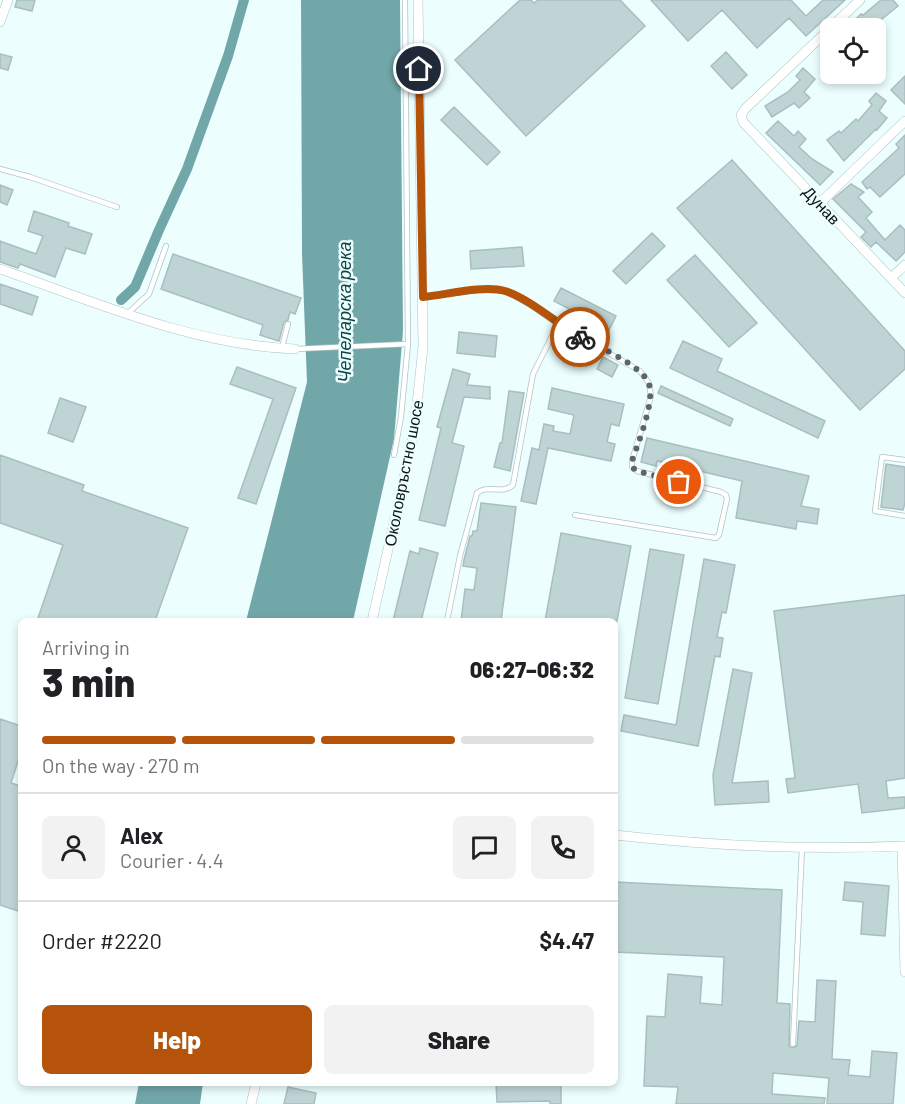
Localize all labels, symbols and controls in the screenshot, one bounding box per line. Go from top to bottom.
map controls [820,18,886,84]
button: locate [820,18,886,84]
pin [393,43,444,94]
icon: home [402,52,435,85]
street label: Дунав [800,182,844,228]
water label: Чепеларска река [333,241,355,383]
courier [550,307,610,367]
icon: bike [564,321,597,354]
street label: Околовръстно шосе [379,398,427,548]
pin [653,456,704,507]
icon: bag [662,465,695,498]
text: Arriving in [42,635,130,659]
text: 06:27–06:32 [470,656,594,682]
text: 3 min [42,658,135,705]
text: On the way · 270 m [42,753,200,777]
button: person [42,816,105,879]
button: chat [453,816,516,879]
button: phone [531,816,594,879]
text: Alex [120,822,163,848]
text: Courier · 4.4 [120,848,224,872]
text: Order #2220 [42,927,162,953]
text: $4.47 [540,927,594,953]
button: Help [42,1005,312,1074]
button: Share [324,1005,594,1074]

